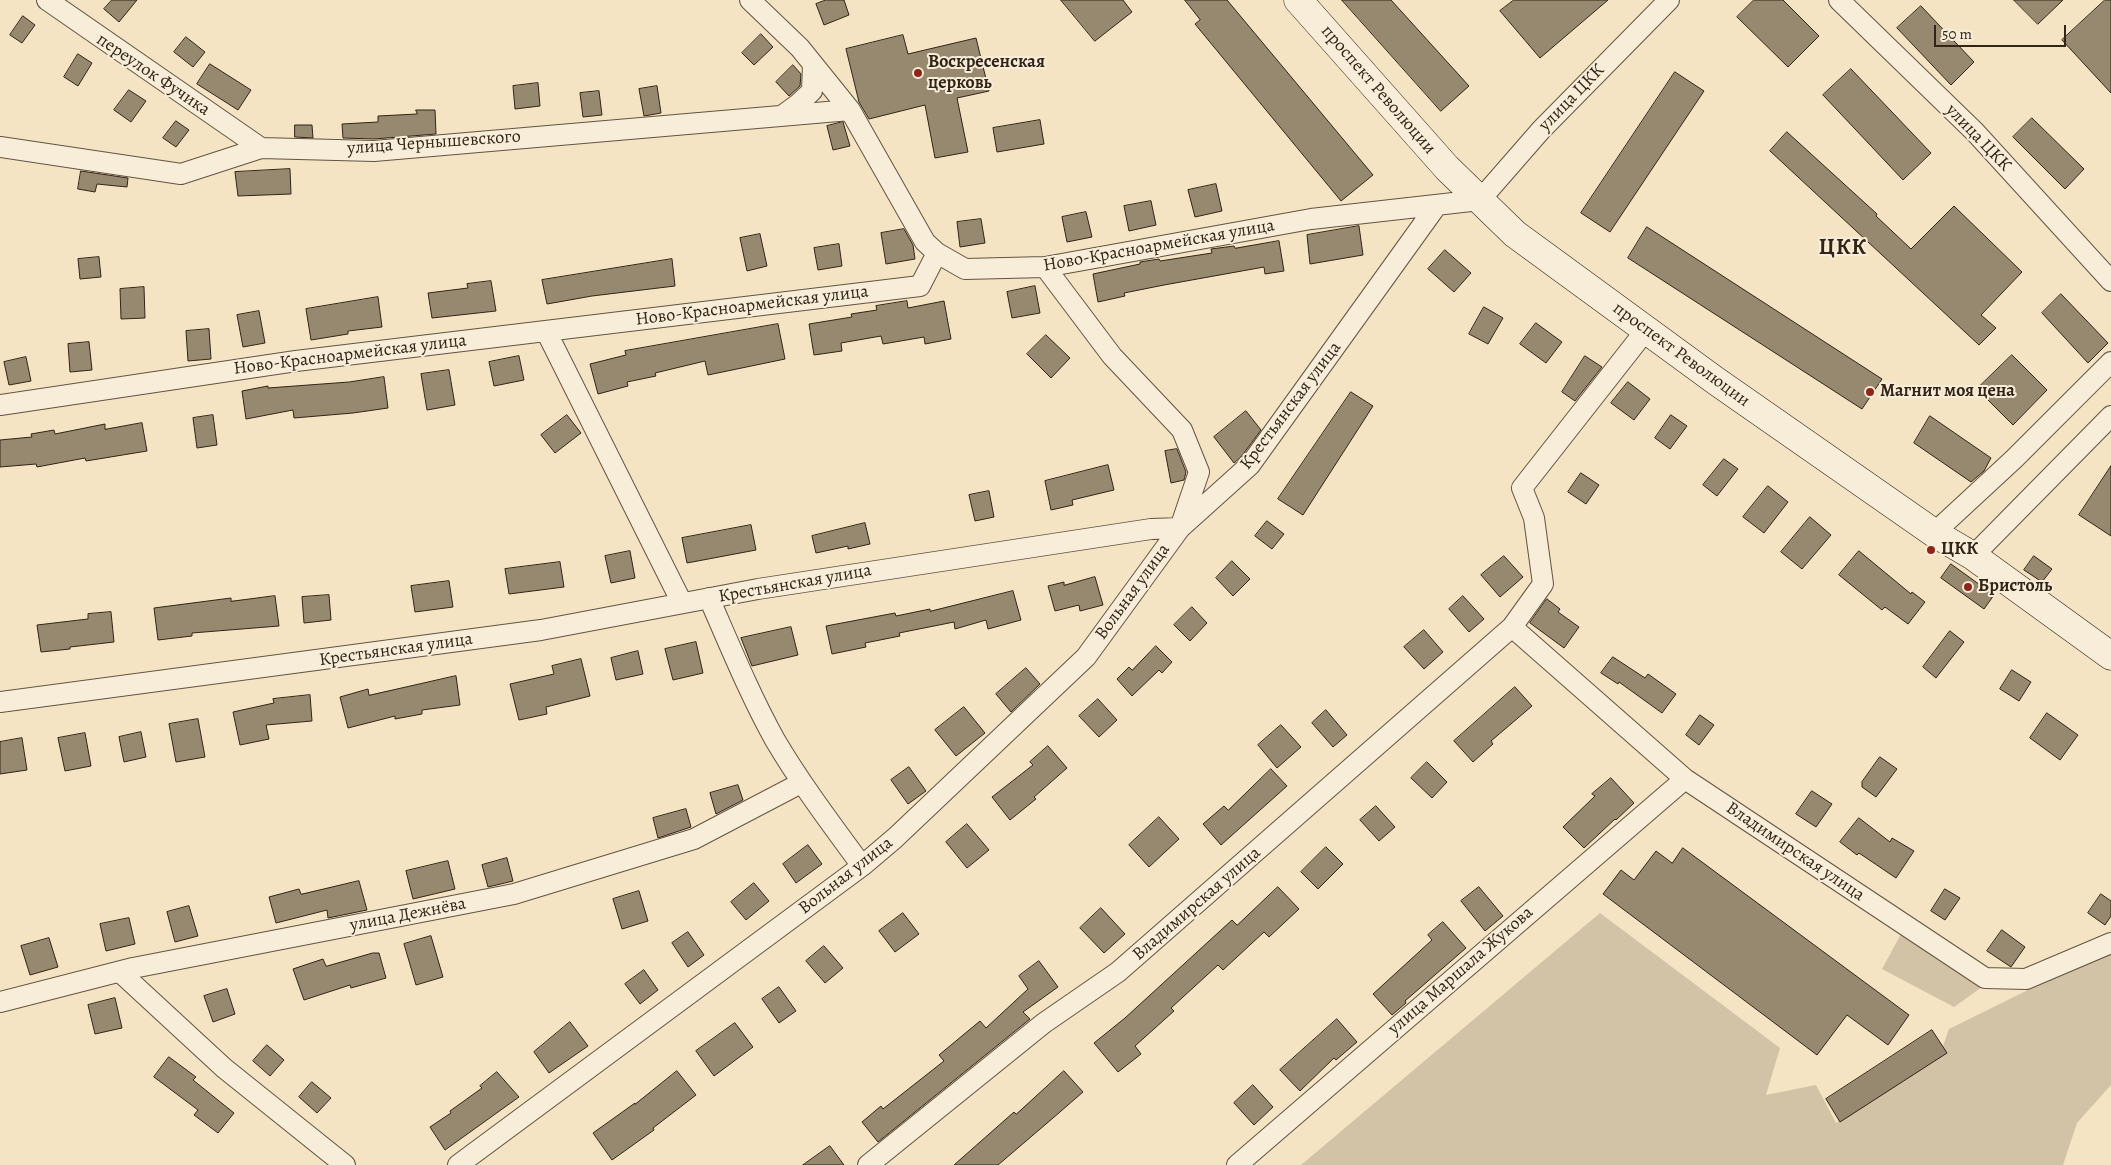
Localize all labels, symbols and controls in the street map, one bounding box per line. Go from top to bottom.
scale bar [1936,15,2068,47]
street label: проспект Революции [1316,21,1440,159]
text: 50 m [1942,24,1972,44]
street label: переулок Фучика [92,29,214,121]
place label: Воскресенская церковь [928,52,1045,94]
street label: улица ЦКК [1535,60,1609,136]
marker: Воскресенская церковь [912,67,924,79]
street label: улица ЦКК [1941,100,2015,176]
street label: улица Чернышевского [346,126,522,160]
street label: Ново-Красноармейская улица [1042,215,1276,277]
district label: ЦКК [1818,236,1868,262]
street label: Ново-Красноармейская улица [634,281,870,331]
street label: проспект Революции [1608,298,1754,412]
street label: Ново-Красноармейская улица [232,330,468,380]
street label: Крестьянская улица [1236,338,1346,474]
place label: Магнит моя цена [1880,381,2015,403]
marker: Магнит моя цена [1864,386,1876,398]
place label: ЦКК [1941,539,1978,561]
street label: Вольная улица [1091,540,1175,644]
marker: ЦКК [1925,544,1937,556]
street label: Крестьянская улица [717,560,873,608]
place label: Бристоль [1978,576,2052,598]
marker: Бристоль [1962,581,1974,593]
street label: Крестьянская улица [318,629,474,671]
street label: Владимирская улица [1722,798,1868,906]
street label: Вольная улица [795,833,897,919]
street label: Владимирская улица [1129,842,1265,966]
street label: улица Дежнёва [348,893,468,937]
street label: улица Маршала Жукова [1384,902,1538,1040]

